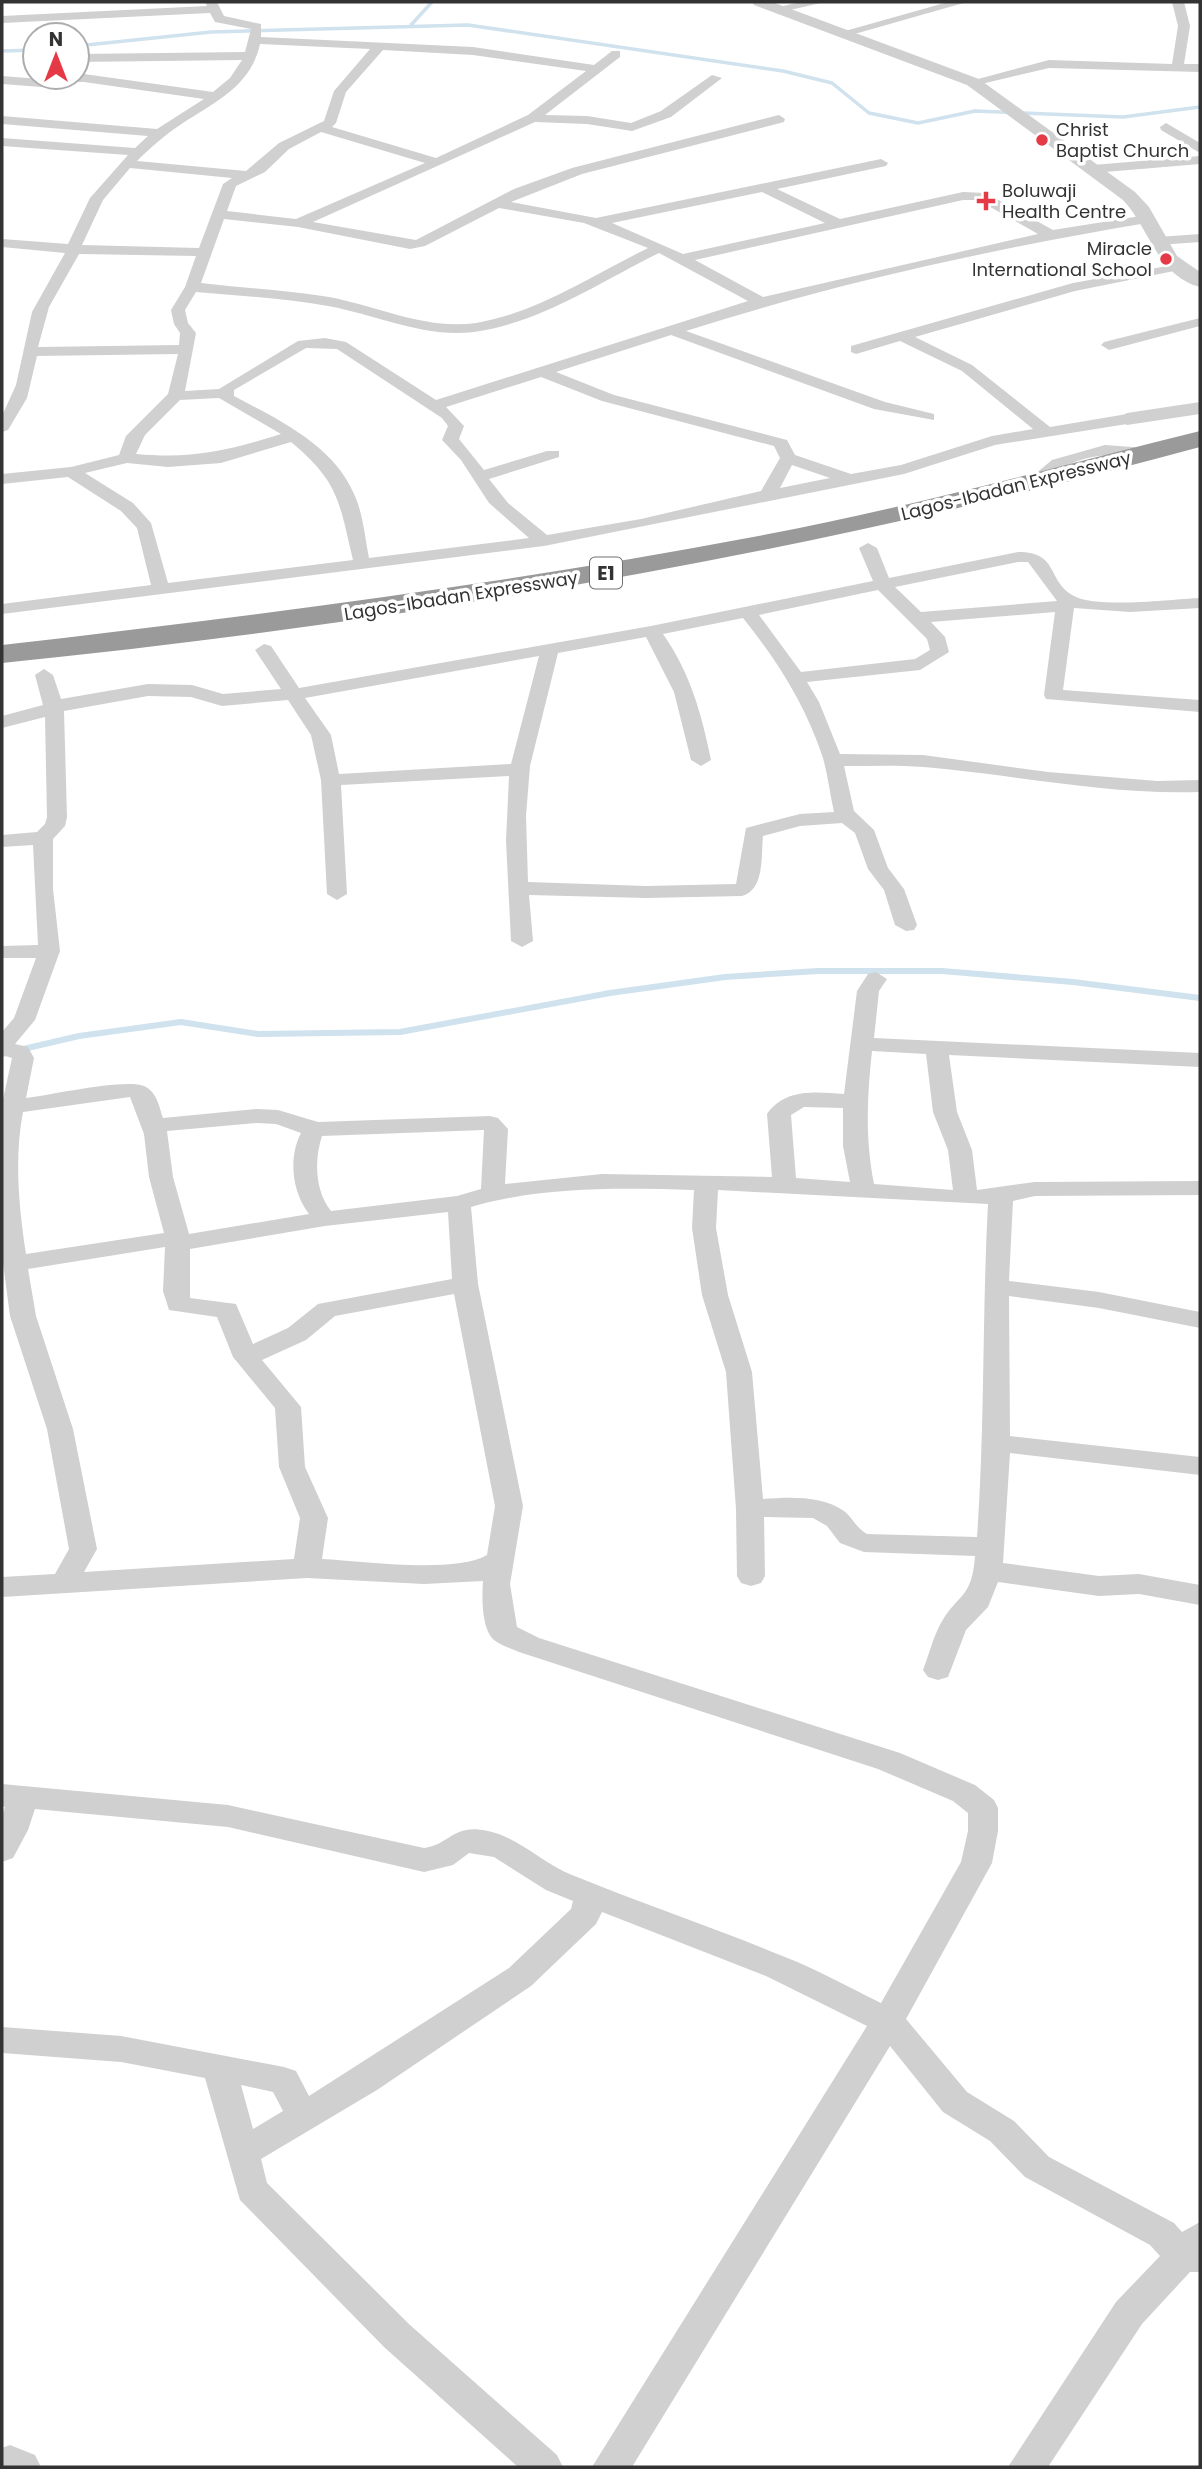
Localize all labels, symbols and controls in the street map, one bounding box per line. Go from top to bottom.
north arrow [21,21,91,91]
text: N [49,26,63,53]
place label: Christ Baptist Church [1056,117,1189,163]
marker: Christ Baptist Church [1034,132,1050,148]
place label: Boluwaji Health Centre [1002,178,1126,224]
marker: Boluwaji Health Centre [976,191,996,211]
place label: Miracle International School [972,236,1152,282]
marker: Miracle International School [1158,251,1174,267]
street label: Lagos-Ibadan Expressway [898,445,1133,526]
road number: E1 [590,558,622,588]
street label: Lagos-Ibadan Expressway [342,565,579,626]

